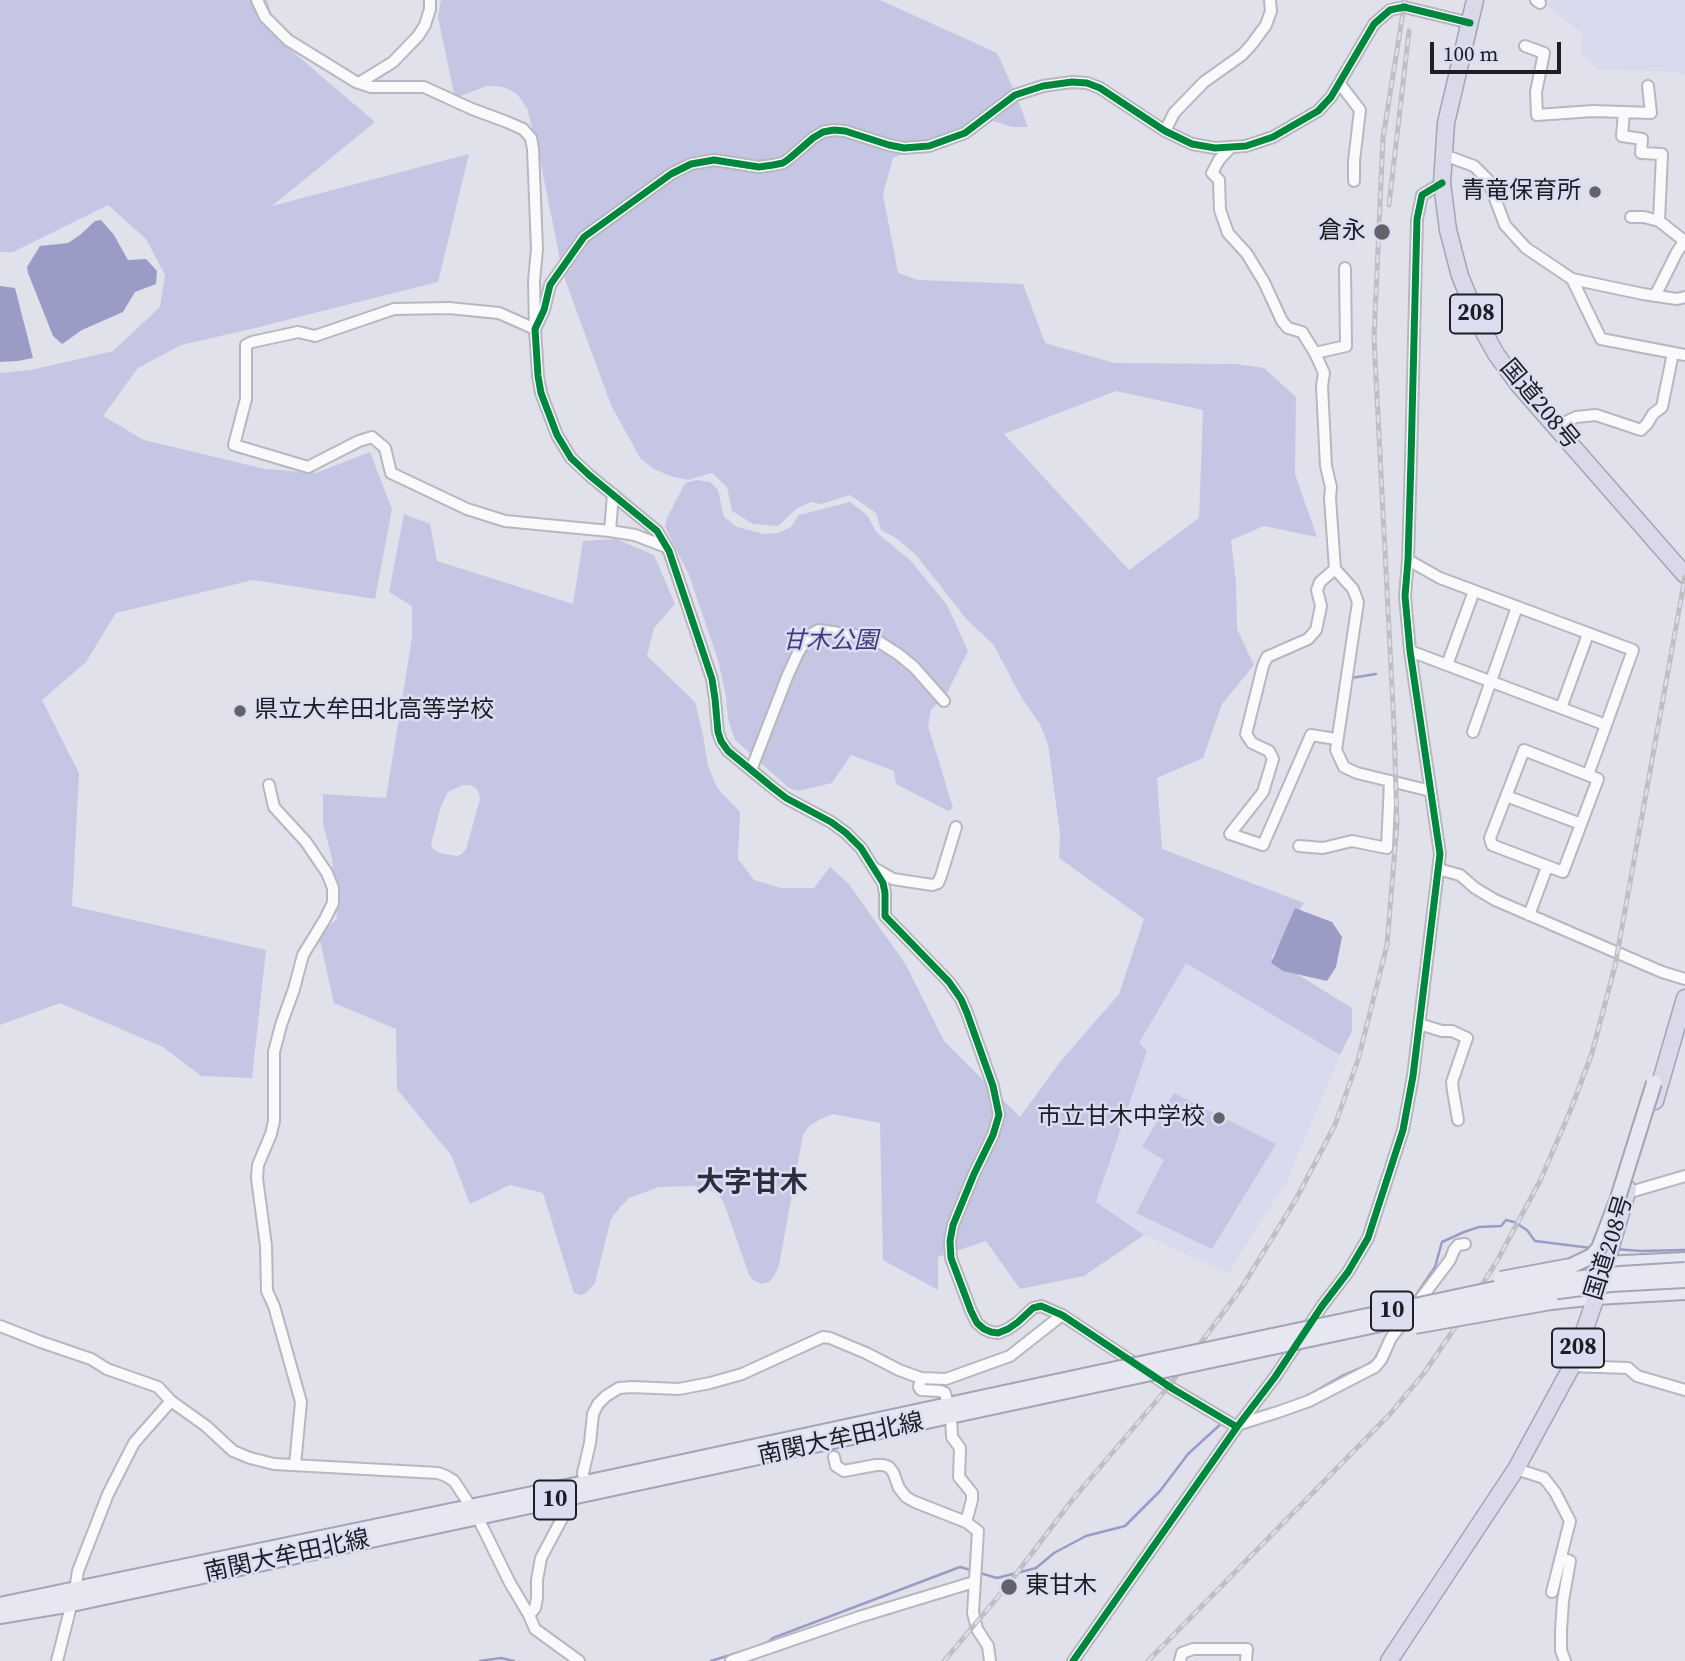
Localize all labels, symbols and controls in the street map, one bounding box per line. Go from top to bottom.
scale bar [1433,28,1564,72]
text: 100 m [1443,39,1498,68]
place label: 青竜保育所 [1461,178,1581,206]
marker: 青竜保育所 [1587,184,1603,200]
place label: 倉永 [1318,218,1366,246]
marker: 倉永 [1372,222,1392,242]
road number: 208 [1450,294,1502,334]
street label: 国道208号 [1493,354,1585,456]
park label: 甘木公園 [782,628,878,656]
place label: 県立大牟田北高等学校 [254,697,494,725]
marker: 県立大牟田北高等学校 [232,703,248,719]
place label: 市立甘木中学校 [1037,1104,1205,1132]
marker: 市立甘木中学校 [1211,1110,1227,1126]
district label: 大字甘木 [696,1167,808,1201]
street label: 国道208号 [1580,1192,1640,1304]
road number: 10 [1371,1292,1413,1330]
road number: 208 [1552,1329,1604,1368]
street label: 南関大牟田北線 [756,1408,926,1472]
road number: 10 [534,1480,576,1520]
street label: 南関大牟田北線 [202,1525,372,1589]
place label: 東甘木 [1025,1573,1097,1601]
marker: 東甘木 [999,1577,1019,1597]

